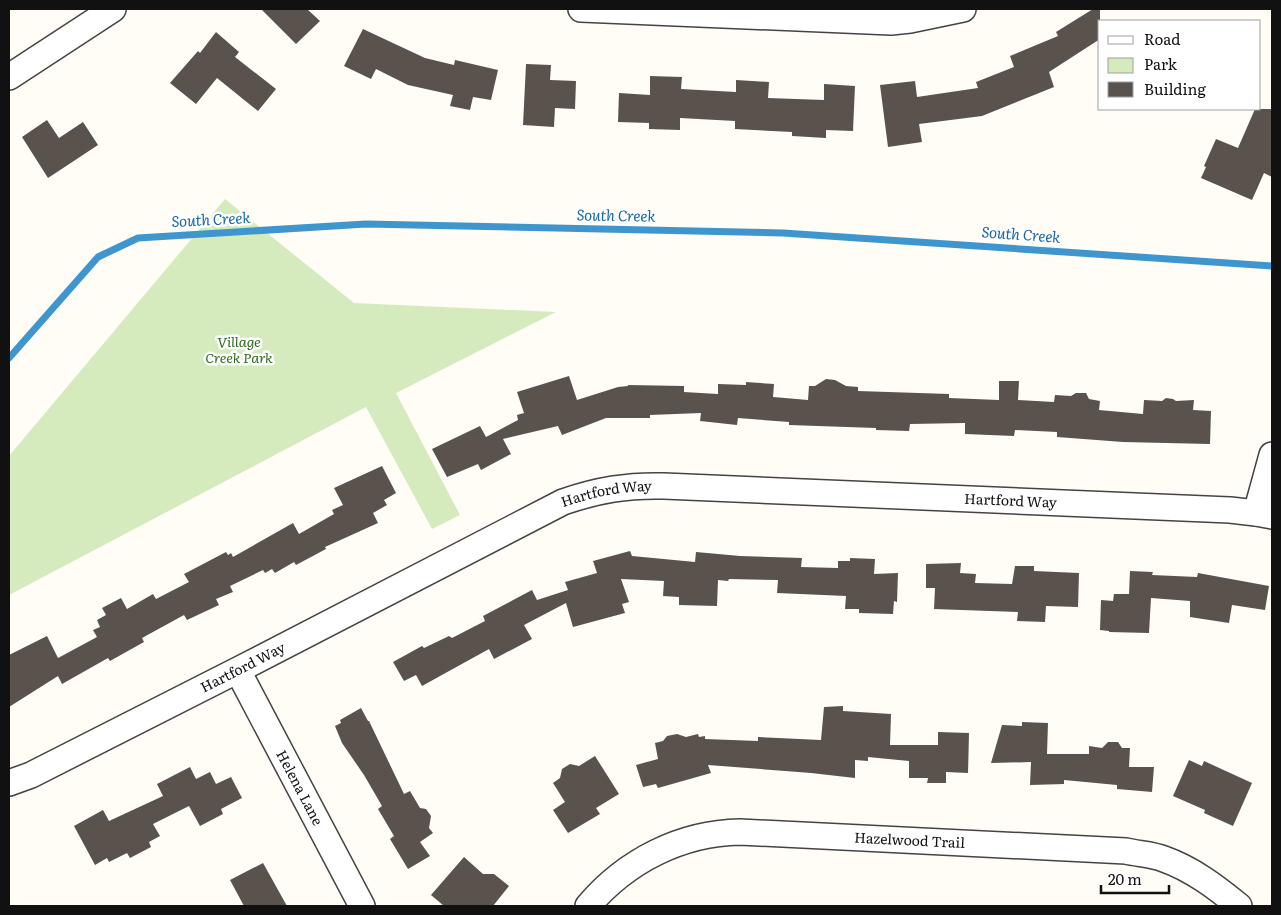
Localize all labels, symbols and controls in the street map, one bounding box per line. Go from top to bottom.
legend [1098,20,1261,110]
text: Road [1144,27,1180,50]
text: Park [1144,52,1178,75]
text: Building [1144,77,1206,100]
water label: South Creek [576,202,656,227]
water label: South Creek [171,205,252,232]
water label: South Creek [981,219,1062,248]
park label: Village Creek Park [205,331,273,367]
street label: Hartford Way [558,475,653,511]
street label: Hartford Way [964,488,1058,512]
street label: Hartford Way [197,636,289,697]
street label: Helena Lane [272,746,329,829]
street label: Hazelwood Trail [854,827,966,852]
scale bar [1101,862,1168,894]
text: 20 m [1108,867,1142,890]

